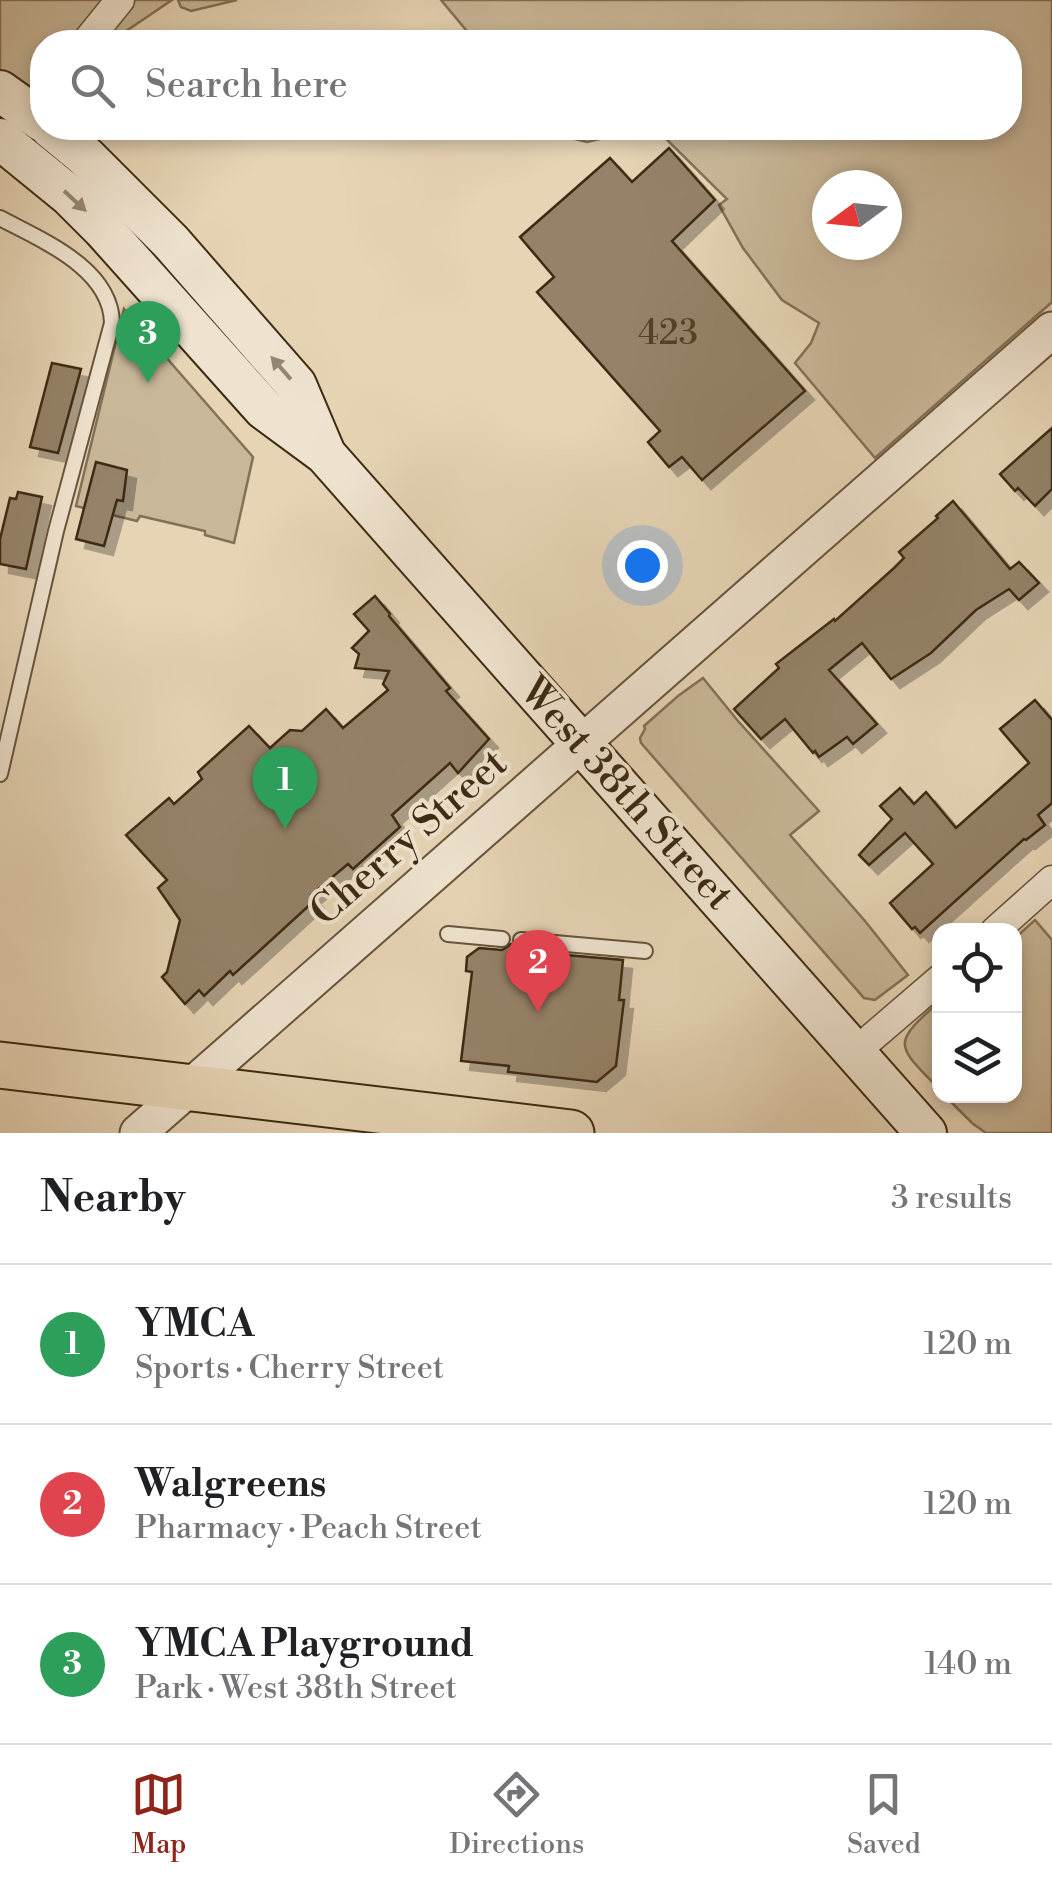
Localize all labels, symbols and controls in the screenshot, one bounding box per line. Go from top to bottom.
search box [30,30,1022,140]
icon: search [65,58,120,113]
text: Search here [145,62,348,109]
north arrow [812,170,902,260]
one-way arrow [62,189,86,212]
pin: 3 [116,300,180,383]
house number: 423 [638,312,698,355]
one-way arrow [271,356,293,381]
your location [617,540,668,591]
street label: West 38th Street [507,666,744,921]
street label: Cherry Street [300,739,518,938]
pin: 1 [252,746,318,829]
map controls [932,923,1022,1103]
button: locate [932,923,1022,1013]
pin: 2 [506,930,570,1012]
button: layers [932,1013,1022,1103]
text: Nearby [40,1172,185,1225]
text: 3 results [891,1178,1012,1218]
text: YMCA [135,1301,254,1348]
text: 1 [65,1324,80,1364]
text: 120 m [923,1324,1012,1364]
text: Sports · Cherry Street [135,1348,444,1388]
text: Walgreens [135,1461,326,1508]
text: 2 [62,1484,83,1524]
text: 120 m [923,1484,1012,1524]
text: Pharmacy · Peach Street [135,1508,482,1548]
text: YMCA Playground [135,1621,474,1668]
text: 3 [63,1644,82,1684]
text: 140 m [925,1644,1012,1684]
text: Park · West 38th Street [135,1668,457,1708]
tab: Map [131,1767,186,1862]
tab: Directions [449,1767,584,1862]
tab: Saved [847,1767,921,1862]

